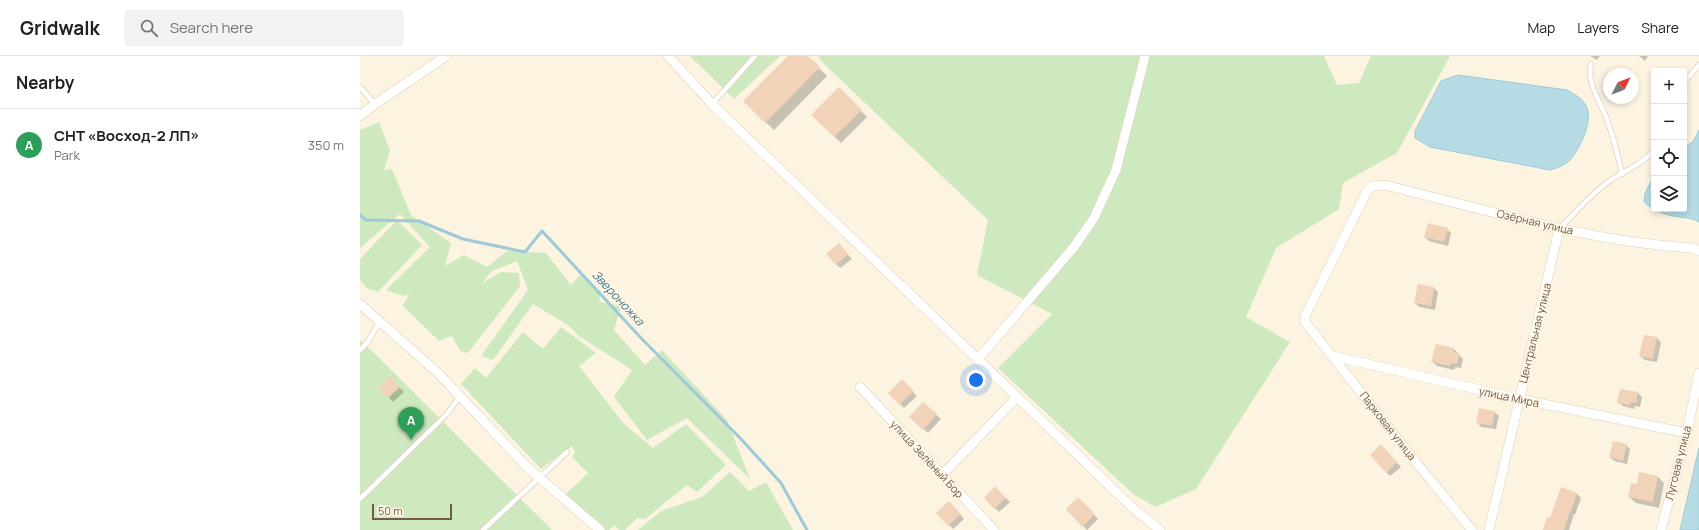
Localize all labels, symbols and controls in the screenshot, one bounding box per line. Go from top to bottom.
search box [124,10,404,46]
text: Gridwalk [20,15,100,41]
icon: search [138,17,160,39]
text: Search here [170,17,253,38]
text: Map [1527,18,1555,37]
text: Layers [1577,18,1619,37]
text: Share [1641,18,1679,37]
north arrow [1603,68,1639,104]
map controls [1651,68,1687,212]
button: + [1651,68,1687,104]
text: Nearby [16,71,74,94]
button: − [1651,104,1687,140]
text: СНТ «Восход-2 ЛП» [54,125,199,146]
text: A [25,136,33,154]
text: 350 m [308,136,344,154]
button: locate [1651,140,1687,176]
text: Park [54,146,80,164]
button: layers [1651,176,1687,212]
street label: Озёрная улица [1495,205,1575,238]
water label: Звероножка [588,266,649,330]
street label: Центральная улица [1515,281,1554,385]
your location [966,370,986,390]
street label: улица Мира [1478,383,1541,410]
street label: Парковая улица [1357,388,1420,463]
pin: A [398,407,424,440]
street label: улица Зелёный Бор [887,417,968,501]
street label: Луговая улица [1661,424,1694,502]
scale bar [372,502,452,521]
text: 50 m [378,503,403,518]

